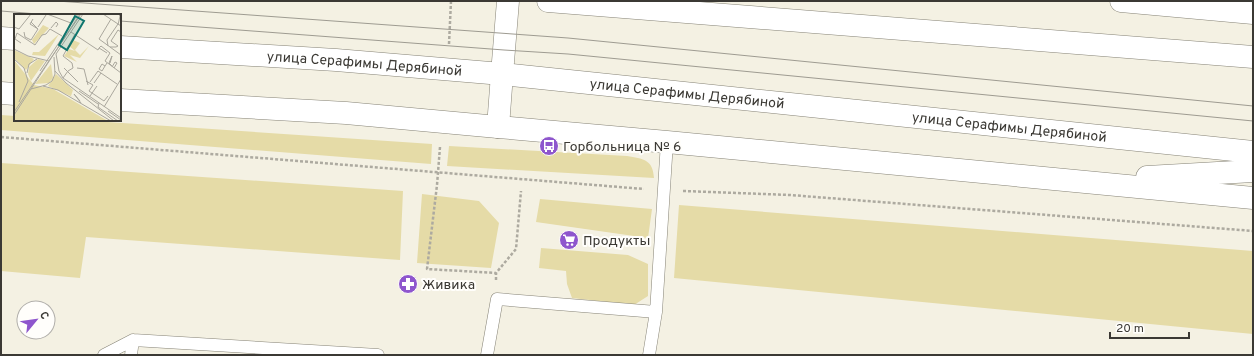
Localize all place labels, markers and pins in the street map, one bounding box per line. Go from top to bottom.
bus stop icon: Горбольница № 6 [538,135,560,157]
place label: Горбольница № 6 [563,139,681,156]
supermarket icon: Продукты [558,229,580,251]
place label: Продукты [583,233,650,250]
pharmacy icon: Живика [397,273,419,295]
place label: Живика [422,277,475,294]

